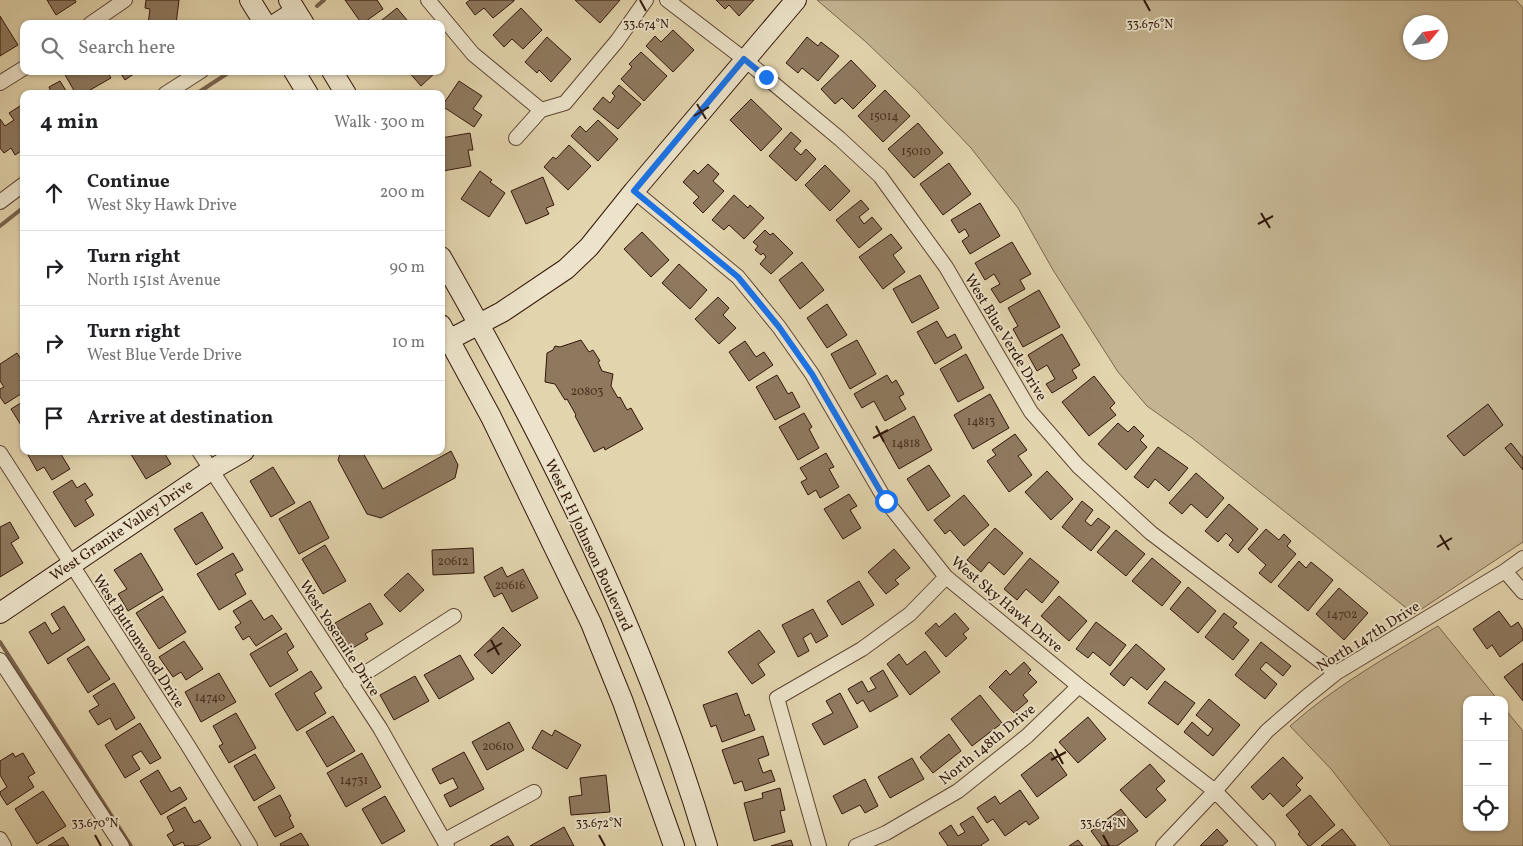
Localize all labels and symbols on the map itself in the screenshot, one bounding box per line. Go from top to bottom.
north arrow [1403,15,1448,60]
text: 33.674°N [623,17,669,33]
text: 33.676°N [1127,17,1173,33]
route end [755,66,778,89]
house number: 15014 [869,109,899,125]
house number: 15010 [901,144,931,160]
street label: West Blue Verde Drive [958,270,1051,405]
house number: 20803 [571,384,603,400]
house number: 14813 [967,414,995,430]
house number: 14818 [892,436,920,452]
street label: West R H Johnson Boulevard [538,456,637,635]
street label: West Granite Valley Drive [46,475,197,587]
route start [875,490,898,513]
street label: West Sky Hawk Drive [945,552,1067,658]
house number: 20612 [438,554,468,570]
street label: West Buttonwood Drive [87,571,189,713]
street label: West Yosemite Drive [293,577,384,701]
house number: 20616 [495,578,525,594]
street label: North 147th Drive [1313,597,1425,678]
house number: 14702 [1327,607,1357,623]
house number: 14740 [195,690,225,706]
street label: North 148th Drive [935,700,1041,791]
house number: 20610 [482,739,514,755]
house number: 14731 [340,773,368,789]
text: 33.670°N [72,816,119,832]
text: 33.672°N [576,816,622,832]
text: 33.674°N [1080,816,1126,832]

